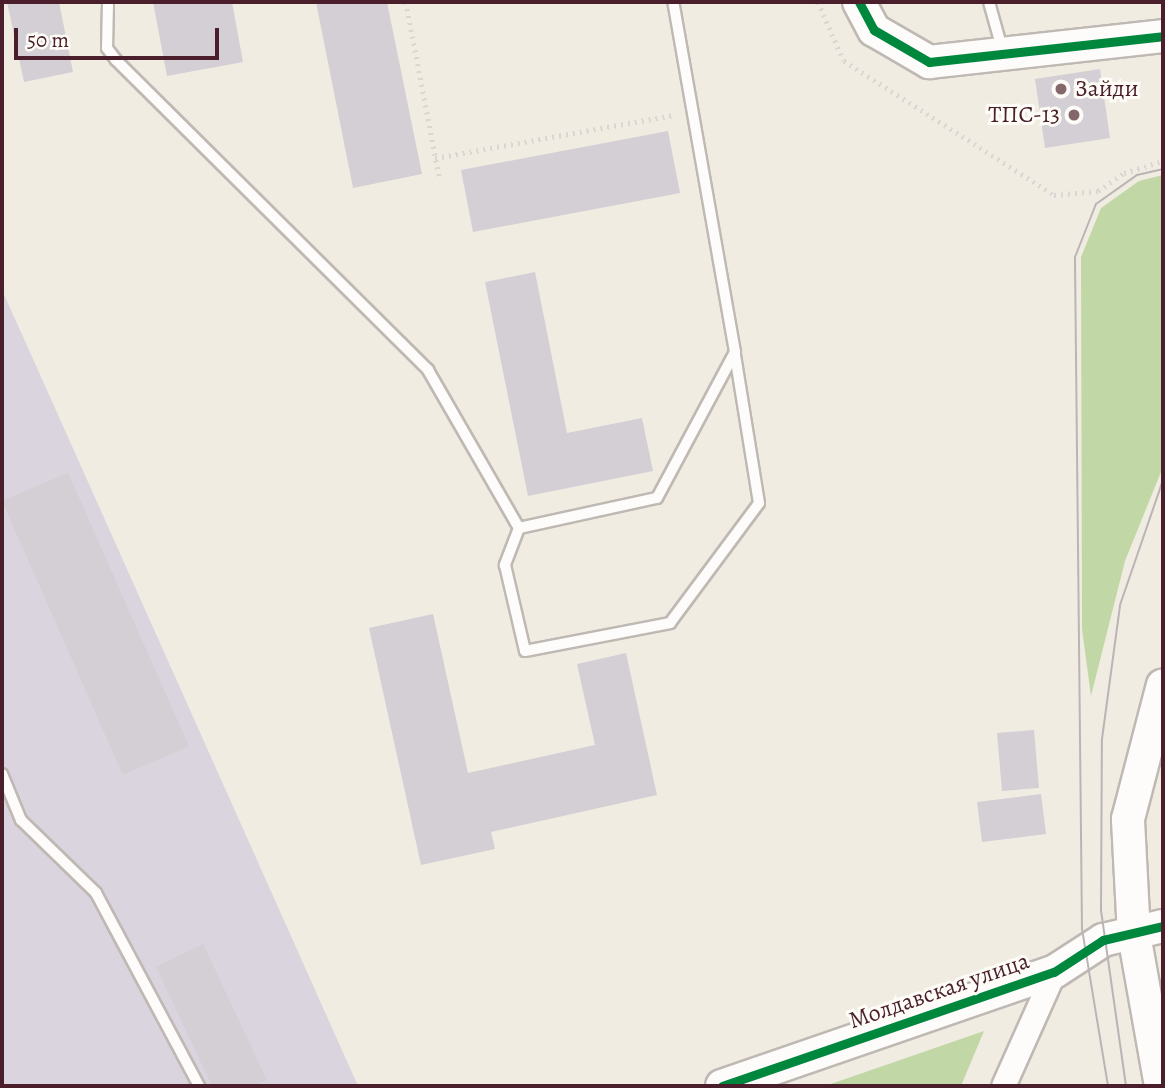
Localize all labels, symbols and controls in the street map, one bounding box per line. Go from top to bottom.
scale bar [18,14,222,58]
text: 50 m [27,26,69,54]
place label: Зайди [1075,75,1139,103]
marker: Зайди [1053,81,1069,97]
place label: ТПС-13 [988,101,1060,129]
marker: ТПС-13 [1066,107,1082,123]
street label: Молдавская улица [845,947,1033,1035]

